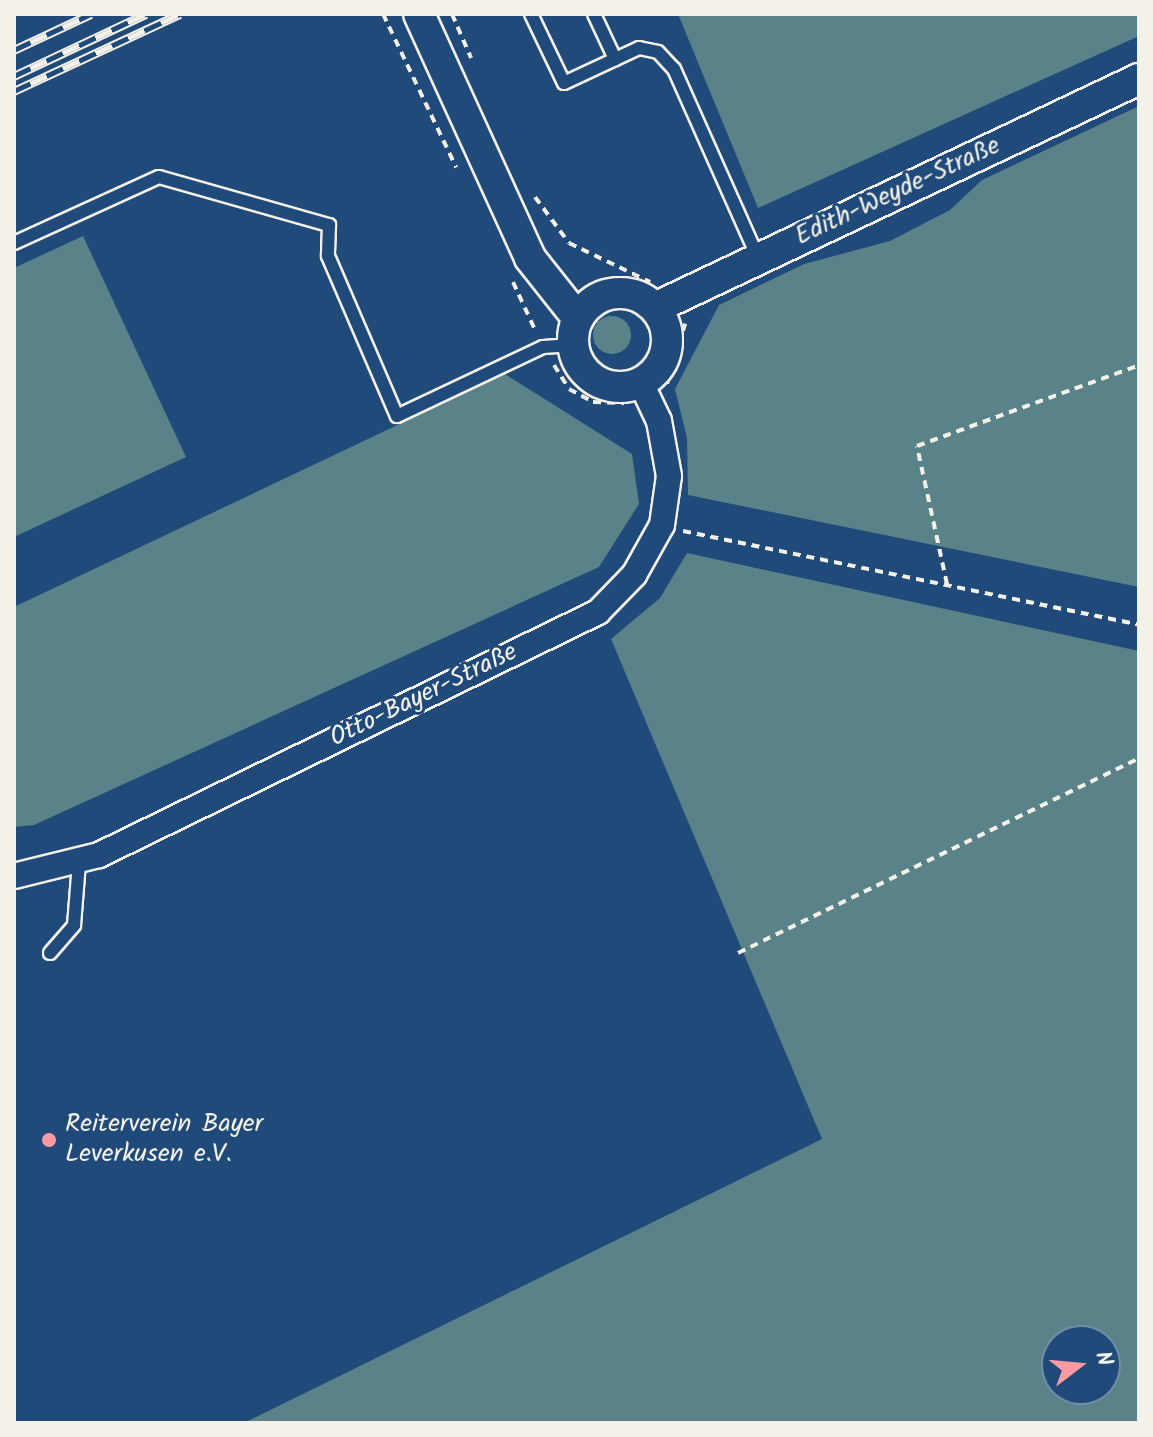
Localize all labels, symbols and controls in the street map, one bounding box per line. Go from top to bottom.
street label: Edith-Weyde-Straße [790,131,1006,253]
street label: Otto-Bayer-Straße [325,637,523,755]
place label: Reiterverein Bayer Leverkusen e.V. [65,1109,263,1170]
marker: Reiterverein Bayer Leverkusen e.V. [40,1131,58,1149]
north arrow [1041,1325,1121,1405]
text: N [1084,1347,1121,1370]

